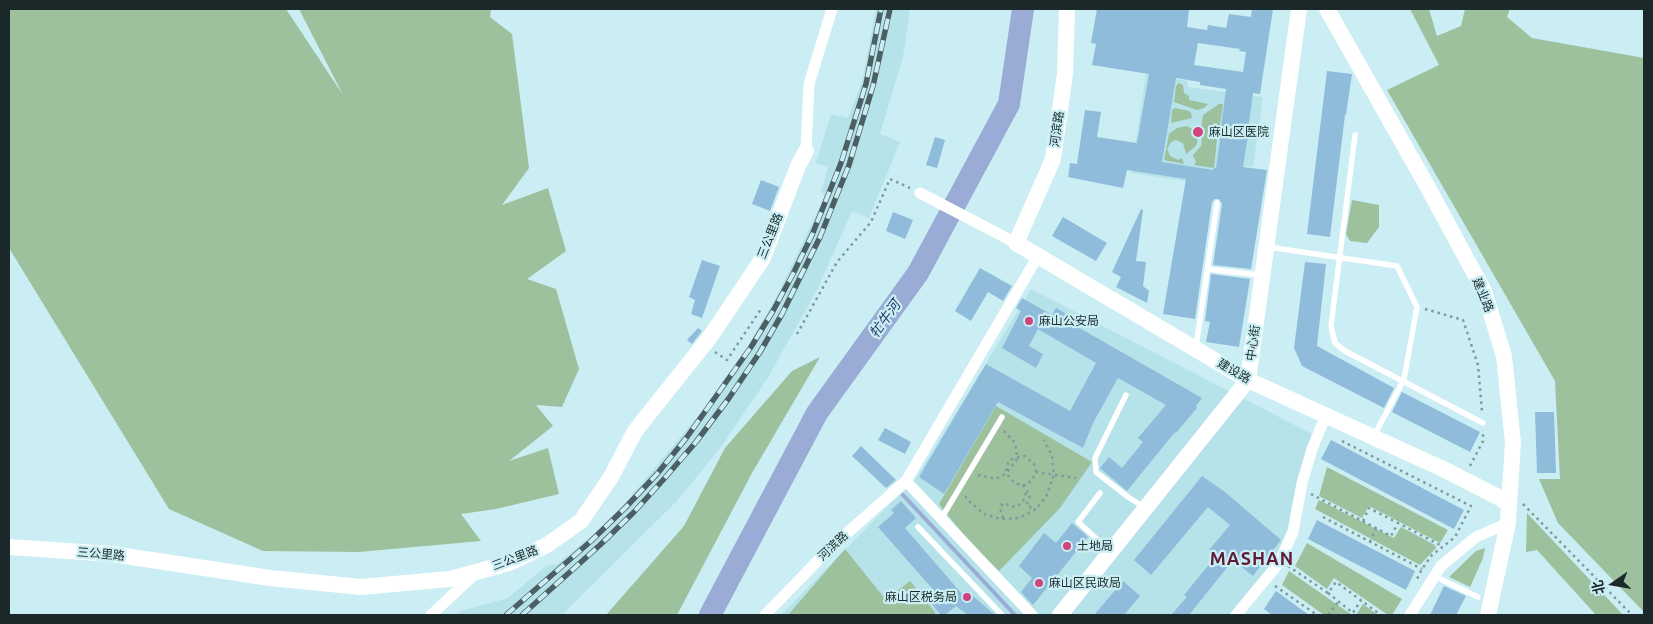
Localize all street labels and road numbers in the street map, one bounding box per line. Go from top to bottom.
street label: 河滨路 [1047,110,1067,148]
street label: 三公里路 [754,211,786,261]
street label: 建业路 [1470,276,1496,314]
street label: 中心街 [1243,324,1263,362]
street label: 建设路 [1215,356,1253,386]
street label: 河滨路 [815,528,851,564]
street label: 三公里路 [490,543,540,573]
street label: 三公里路 [76,545,126,563]

